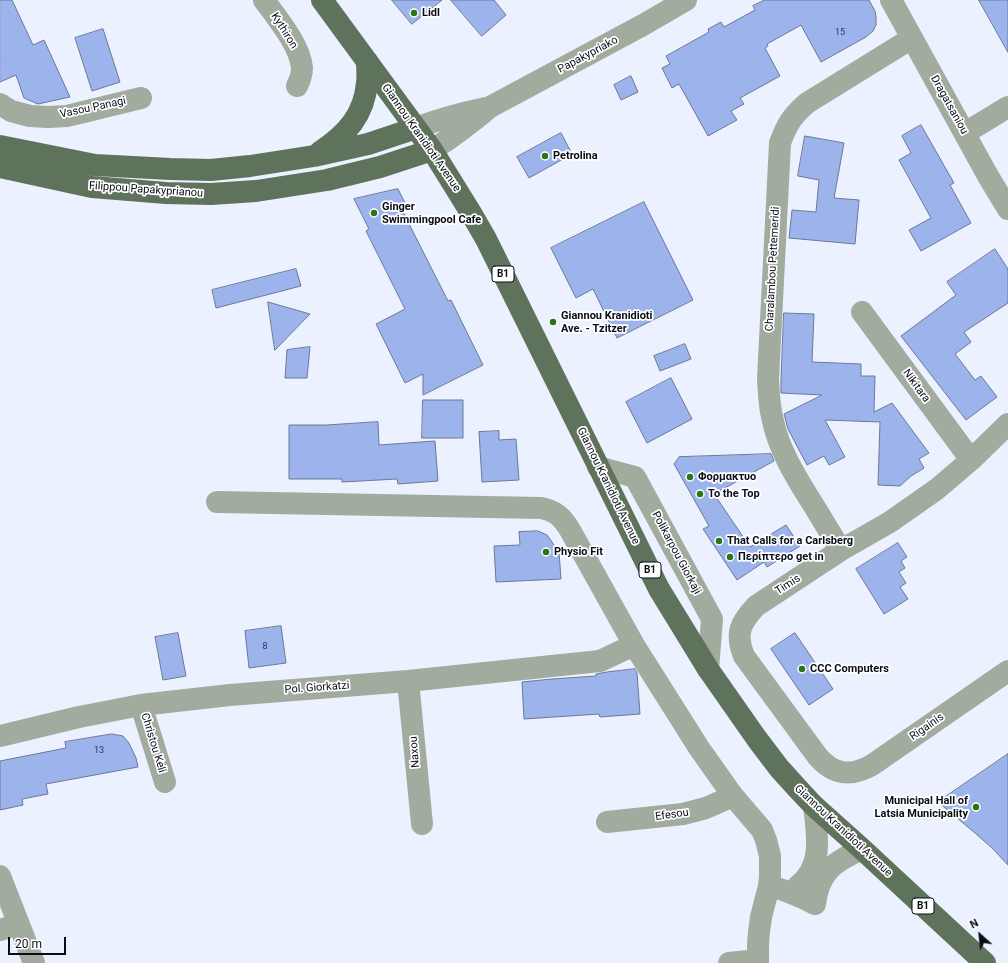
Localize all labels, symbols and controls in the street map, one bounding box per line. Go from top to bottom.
place label: Lidl [422,6,440,20]
marker: Lidl [409,8,419,18]
street label: Kythiron [268,10,300,52]
house number: 15 [835,28,845,38]
street label: Papakypriako [556,34,620,76]
street label: Dragatsaniou [927,73,971,137]
street label: Giannou Kranidioti Avenue [379,82,463,194]
street label: Vasou Panagi [59,95,127,121]
place label: Petrolina [553,149,598,163]
marker: Petrolina [540,151,550,161]
street label: Filippou Papakyprianou [89,179,203,201]
place label: Ginger Swimmingpool Cafe [382,200,481,226]
street label: Charalambou Pettemeridi [763,206,783,332]
marker: Ginger Swimmingpool Cafe [369,208,379,218]
road number: B1 [492,266,514,282]
place label: Giannou Kranidioti Ave. - Tzitzer [561,309,652,335]
marker: Giannou Kranidioti Ave. - Tzitzer [548,317,558,327]
street label: Nikitara [900,367,932,405]
street label: Giannou Kranidioti Avenue [574,425,642,547]
place label: Φορμακτυο [698,470,756,484]
marker: Φορμακτυο [685,472,695,482]
place label: To the Top [708,487,760,501]
marker: To the Top [695,489,705,499]
street label: Polikarpou Giorkaji [649,509,703,597]
place label: That Calls for a Carlsberg [727,534,853,548]
marker: That Calls for a Carlsberg [714,536,724,546]
place label: Physio Fit [554,545,603,559]
marker: Physio Fit [541,547,551,557]
place label: Περίπτερο get in [738,550,824,564]
marker: Περίπτερο get in [725,552,735,562]
road number: B1 [639,562,661,578]
street label: Timis [773,572,803,598]
house number: 8 [262,642,268,652]
place label: CCC Computers [810,662,889,676]
marker: CCC Computers [797,664,807,674]
street label: Pol. Giorkatzi [284,679,350,697]
street label: Rigainis [907,710,947,744]
street label: Christou Keli [138,712,168,774]
street label: Naxou [407,736,423,768]
house number: 13 [94,746,104,756]
street label: Giannou Kranidioti Avenue [791,782,895,880]
place label: Municipal Hall of Latsia Municipality [875,794,968,820]
marker: Municipal Hall of Latsia Municipality [971,802,981,812]
street label: Efesou [654,806,690,824]
road number: B1 [912,898,934,914]
north arrow [960,915,1000,955]
text: N [968,916,981,931]
scale bar [10,929,68,955]
text: 20 m [15,937,42,951]

